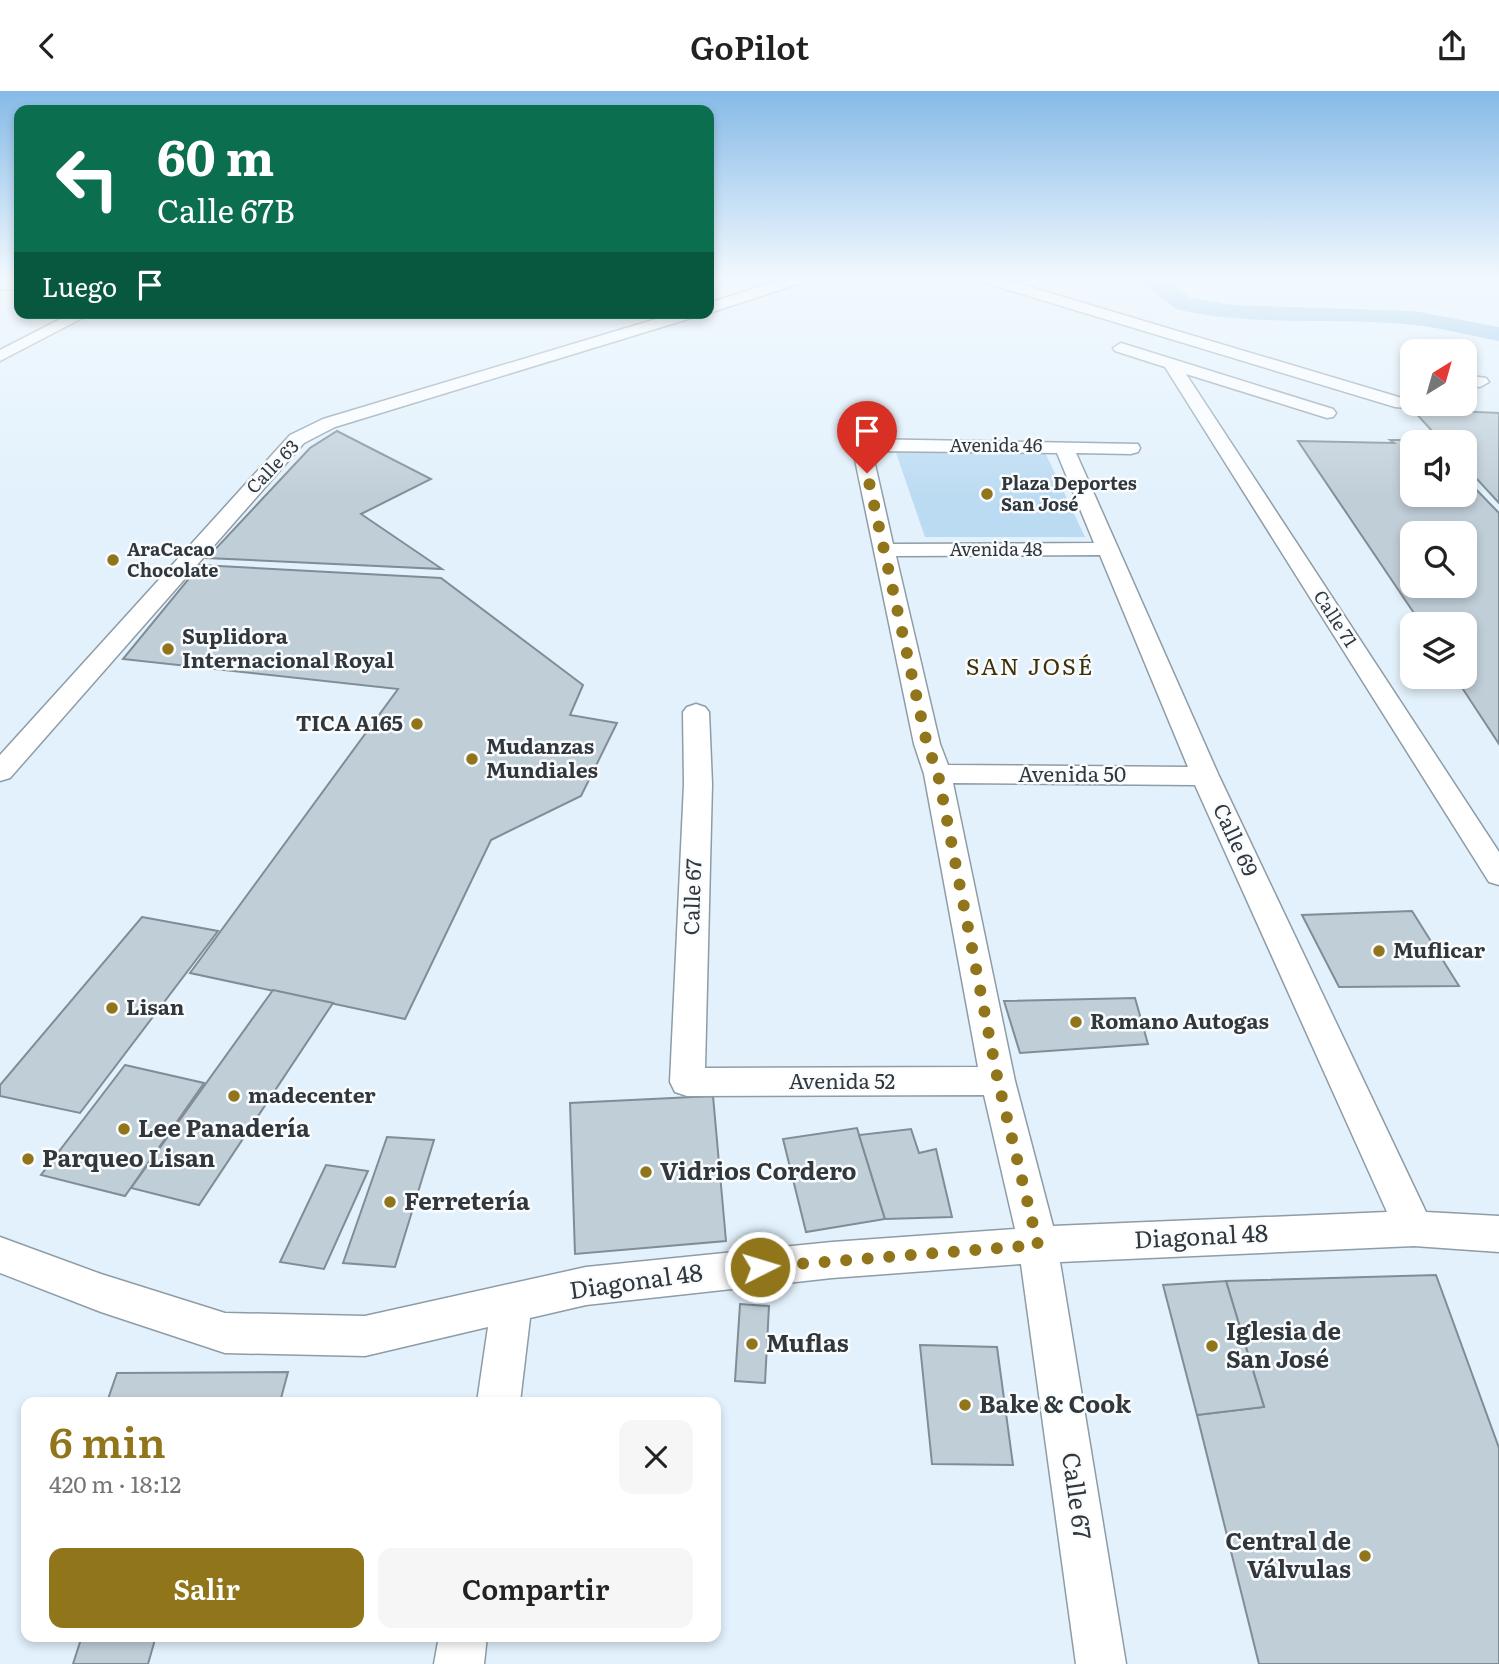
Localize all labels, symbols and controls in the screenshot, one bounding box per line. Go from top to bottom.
text: GoPilot [690,22,809,70]
icon: back [28,27,66,65]
icon: share [1433,27,1471,65]
text: 60 m [157,118,274,191]
icon: left [42,133,133,224]
text: Calle 67B [157,185,295,233]
text: Luego [42,266,117,305]
icon: arrive [131,266,169,304]
north arrow [1400,339,1477,417]
map controls [1400,339,1477,689]
pin [837,401,897,473]
icon: arrive [848,412,886,450]
button: sound [1400,430,1477,507]
street label: Avenida 46 [950,431,1043,458]
street label: Calle 63 [239,433,305,499]
place label: Plaza Deportes San José [1001,469,1137,517]
marker: Plaza Deportes San José [979,486,995,502]
button: search [1400,521,1477,598]
place label: AraCacao Chocolate [127,535,218,583]
street label: Avenida 48 [949,535,1043,562]
marker: AraCacao Chocolate [105,552,121,568]
street label: Calle 71 [1308,584,1365,652]
button: layers [1400,612,1477,689]
place label: Suplidora Internacional Royal [182,619,395,674]
marker: Suplidora Internacional Royal [160,641,176,657]
district label: SAN JOSÉ [966,648,1094,682]
place label: TICA A165 [296,706,403,737]
marker: TICA A165 [409,716,425,732]
place label: Mudanzas Mundiales [486,729,598,784]
marker: Mudanzas Mundiales [464,751,480,767]
street label: Avenida 50 [1018,757,1126,788]
street label: Calle 69 [1207,797,1268,880]
street label: Calle 67 [674,858,707,936]
place label: Muflicar [1393,933,1486,964]
marker: Muflicar [1371,943,1387,959]
place label: Lisan [126,990,185,1021]
marker: Lisan [104,1000,120,1016]
place label: Romano Autogas [1090,1004,1269,1035]
marker: Romano Autogas [1068,1014,1084,1030]
street label: Avenida 52 [789,1064,895,1095]
place label: madecenter [248,1078,376,1109]
marker: madecenter [226,1088,242,1104]
place label: Lee Panadería [138,1109,310,1144]
marker: Lee Panadería [116,1121,132,1137]
place label: Parqueo Lisan [42,1139,215,1174]
marker: Parqueo Lisan [20,1151,36,1167]
place label: Vidrios Cordero [660,1152,857,1187]
marker: Vidrios Cordero [638,1164,654,1180]
place label: Ferretería [404,1182,530,1217]
marker: Ferretería [382,1194,398,1210]
street label: Diagonal 48 [1133,1214,1269,1255]
position arrow [723,1230,797,1304]
street label: Diagonal 48 [567,1253,705,1306]
place label: Iglesia de San José [1226,1312,1341,1375]
place label: Muflas [766,1324,849,1359]
marker: Muflas [744,1336,760,1352]
marker: Iglesia de San José [1204,1338,1220,1354]
place label: Bake & Cook [979,1385,1132,1420]
marker: Bake & Cook [957,1397,973,1413]
text: 6 min [49,1409,166,1471]
button: close [619,1420,693,1494]
street label: Calle 67 [1055,1450,1102,1541]
text: 420 m · 18:12 [49,1466,181,1500]
place label: Central de Válvulas [1225,1522,1351,1585]
button: Salir [49,1548,364,1628]
button: Compartir [378,1548,693,1628]
marker: Central de Válvulas [1357,1548,1373,1564]

